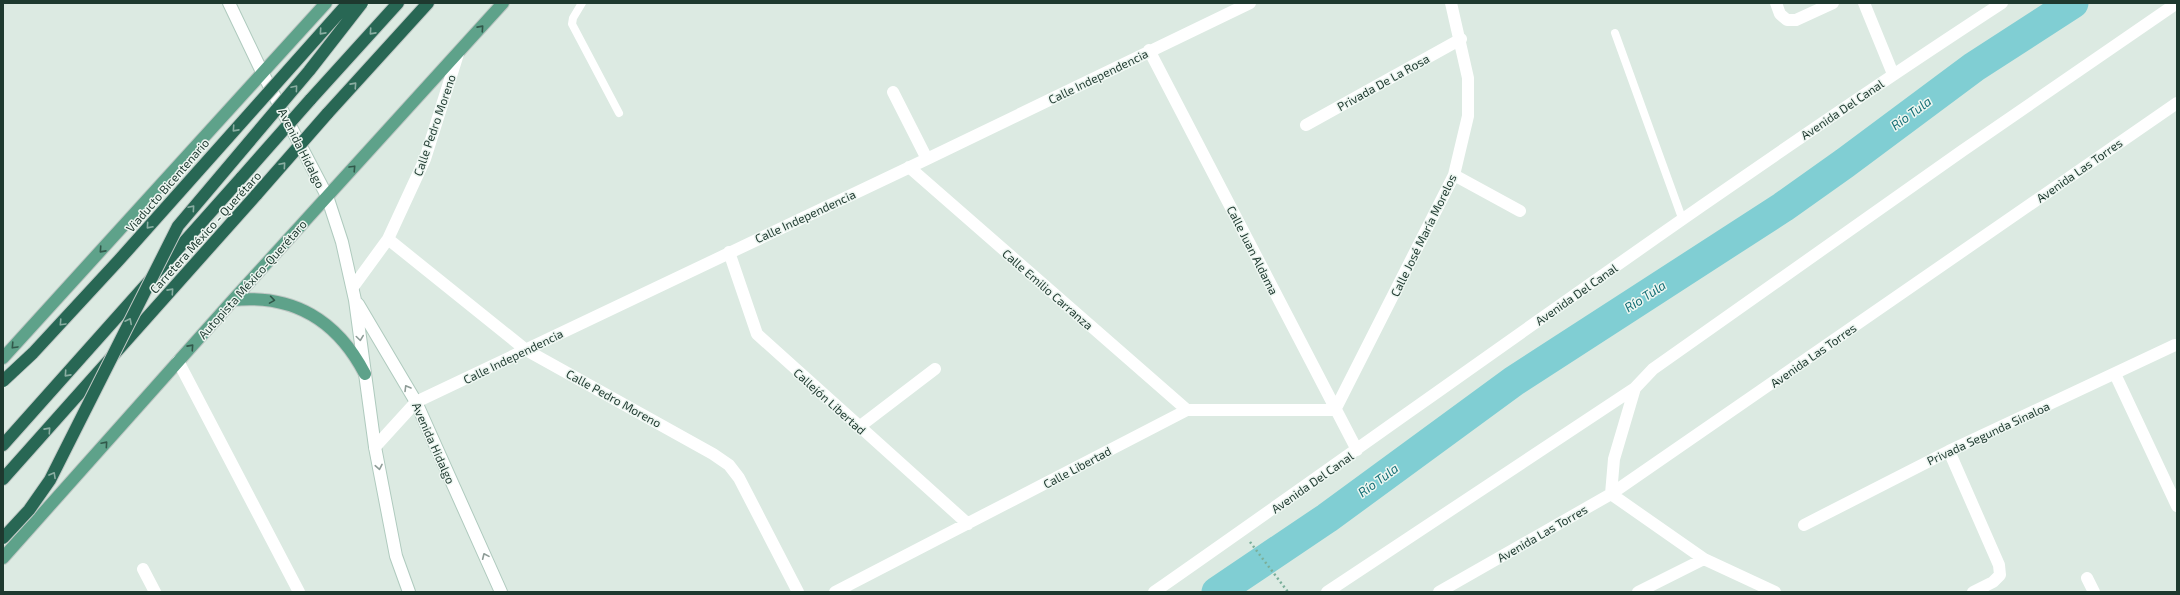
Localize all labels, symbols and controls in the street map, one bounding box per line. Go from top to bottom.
one-way arrow [476,26,483,33]
one-way arrow [319,27,326,35]
one-way arrow [369,27,377,35]
street label: Calle Independencia [1046,46,1150,106]
street label: Privada De La Rosa [1334,51,1432,113]
street label: Calle Pedro Moreno [410,72,458,178]
street label: Avenida Del Canal [1798,76,1886,142]
one-way arrow [349,82,356,90]
one-way arrow [291,85,298,92]
water label: Río Tula [1888,93,1934,133]
street label: Avenida Hidalgo [276,106,328,190]
one-way arrow [232,124,240,132]
street label: Viaducto Bicentenario [123,135,212,235]
street label: Avenida Las Torres [2033,135,2125,205]
one-way arrow [278,162,285,169]
one-way arrow [348,165,356,173]
street label: Carretera México - Querétaro [147,168,264,296]
street label: Calle José María Morelos [1387,171,1459,299]
street label: Calle Independencia [753,187,857,245]
street label: Calle Juan Aldama [1225,203,1281,297]
one-way arrow [188,205,195,212]
street label: Autopista México-Querétaro [195,217,310,342]
one-way arrow [147,222,154,229]
one-way arrow [100,245,107,252]
street label: Calle Emilio Carranza [1000,246,1096,332]
street label: Avenida Del Canal [1532,260,1620,328]
water label: Río Tula [1621,277,1669,315]
one-way arrow [167,288,174,295]
one-way arrow [268,296,275,304]
one-way arrow [59,318,66,325]
one-way arrow [125,318,132,325]
street label: Avenida Las Torres [1767,320,1859,390]
street label: Calle Independencia [461,326,565,386]
one-way arrow [355,335,364,342]
one-way arrow [12,341,19,349]
one-way arrow [187,344,194,352]
street label: Callejón Libertad [791,365,869,438]
street label: Calle Pedro Moreno [564,366,664,430]
one-way arrow [64,369,71,377]
one-way arrow [405,385,412,392]
street label: Privada Segunda Sinaloa [1924,398,2052,468]
street label: Avenida Hidalgo [410,400,458,486]
one-way arrow [43,427,50,434]
one-way arrow [101,441,108,449]
street label: Calle Libertad [1041,443,1113,491]
street label: Avenida Del Canal [1268,448,1356,516]
water label: Río Tula [1355,460,1401,500]
one-way arrow [374,464,382,470]
one-way arrow [48,472,56,479]
street label: Avenida Las Torres [1494,502,1590,564]
one-way arrow [482,553,490,561]

